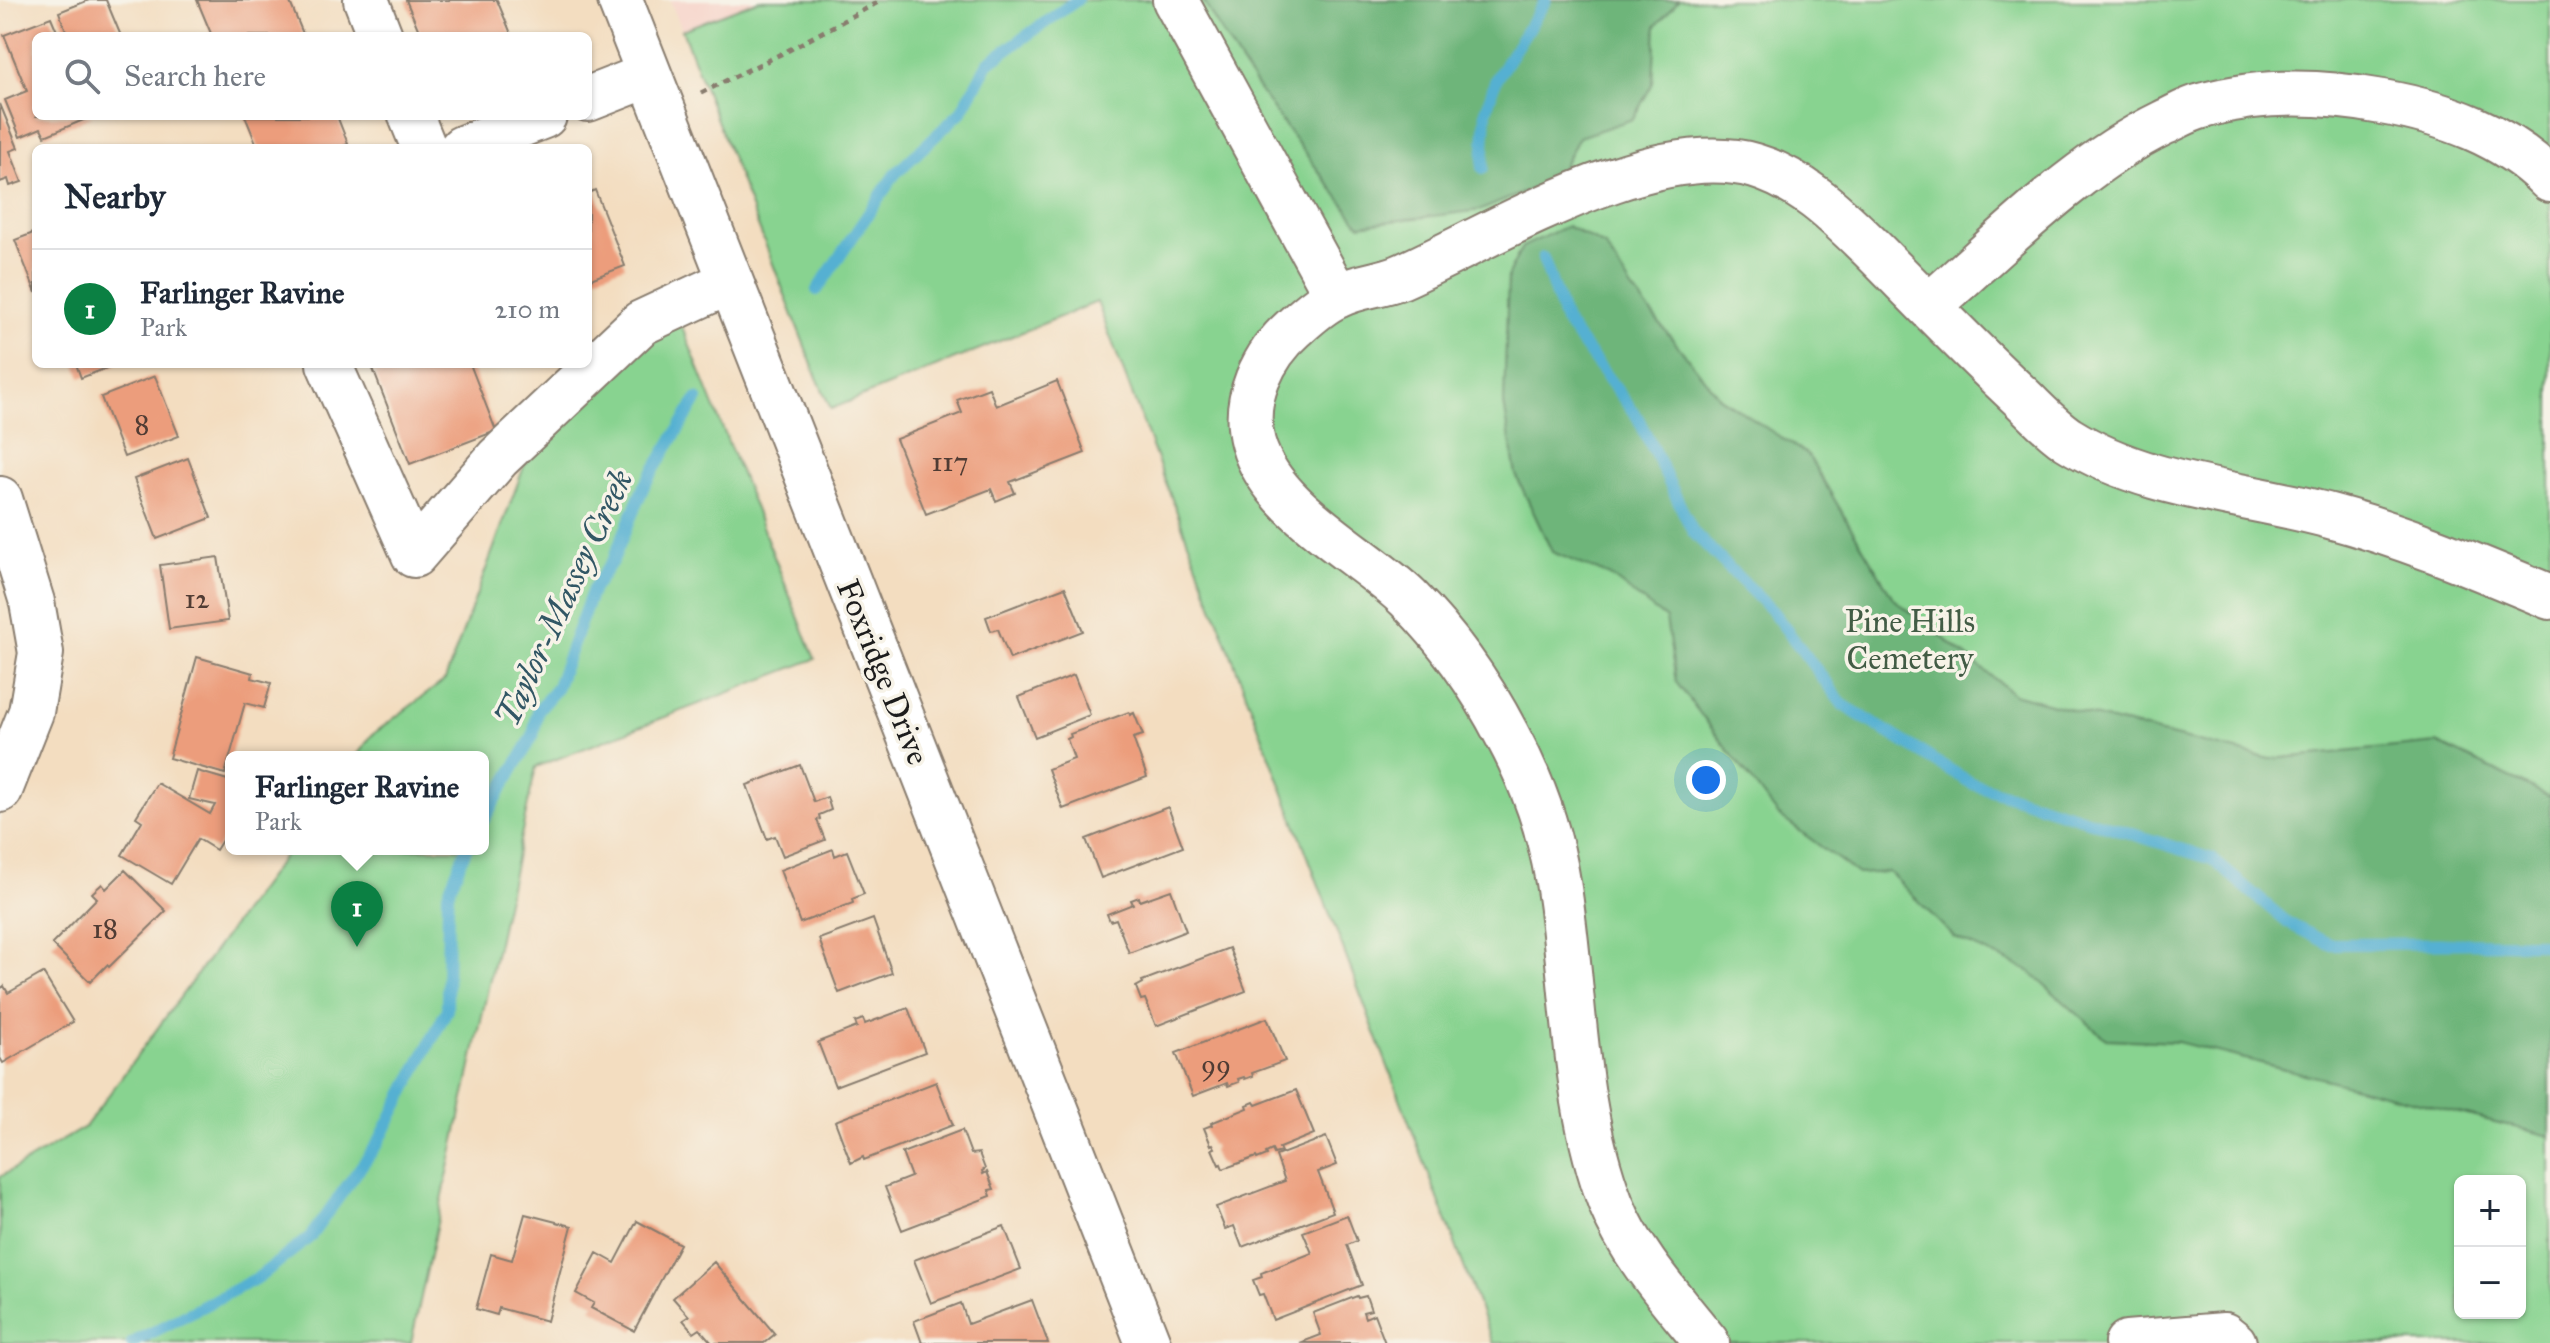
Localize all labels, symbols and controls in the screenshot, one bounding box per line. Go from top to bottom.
search box [32,32,592,120]
icon: search [60,54,104,98]
text: Search here [124,58,266,94]
text: Nearby [64,176,166,217]
text: Farlinger Ravine [140,275,344,311]
text: 1 [85,293,95,325]
text: 210 m [494,293,560,325]
text: Park [140,311,187,343]
house number: 8 [135,407,149,442]
house number: 117 [931,444,969,479]
water label: Taylor-Massey Creek [487,463,641,733]
street label: Foxridge Drive [828,574,938,770]
house number: 12 [185,581,210,616]
park label: Pine Hills Cemetery [1845,602,1975,678]
popup [225,751,489,855]
your location [1686,760,1726,800]
text: Farlinger Ravine [255,769,459,805]
text: Park [255,805,302,837]
pin: 1 [331,881,383,947]
house number: 18 [92,911,118,946]
house number: 99 [1201,1047,1231,1082]
map controls [2454,1175,2526,1319]
button: + [2454,1175,2526,1247]
button: − [2454,1247,2526,1319]

